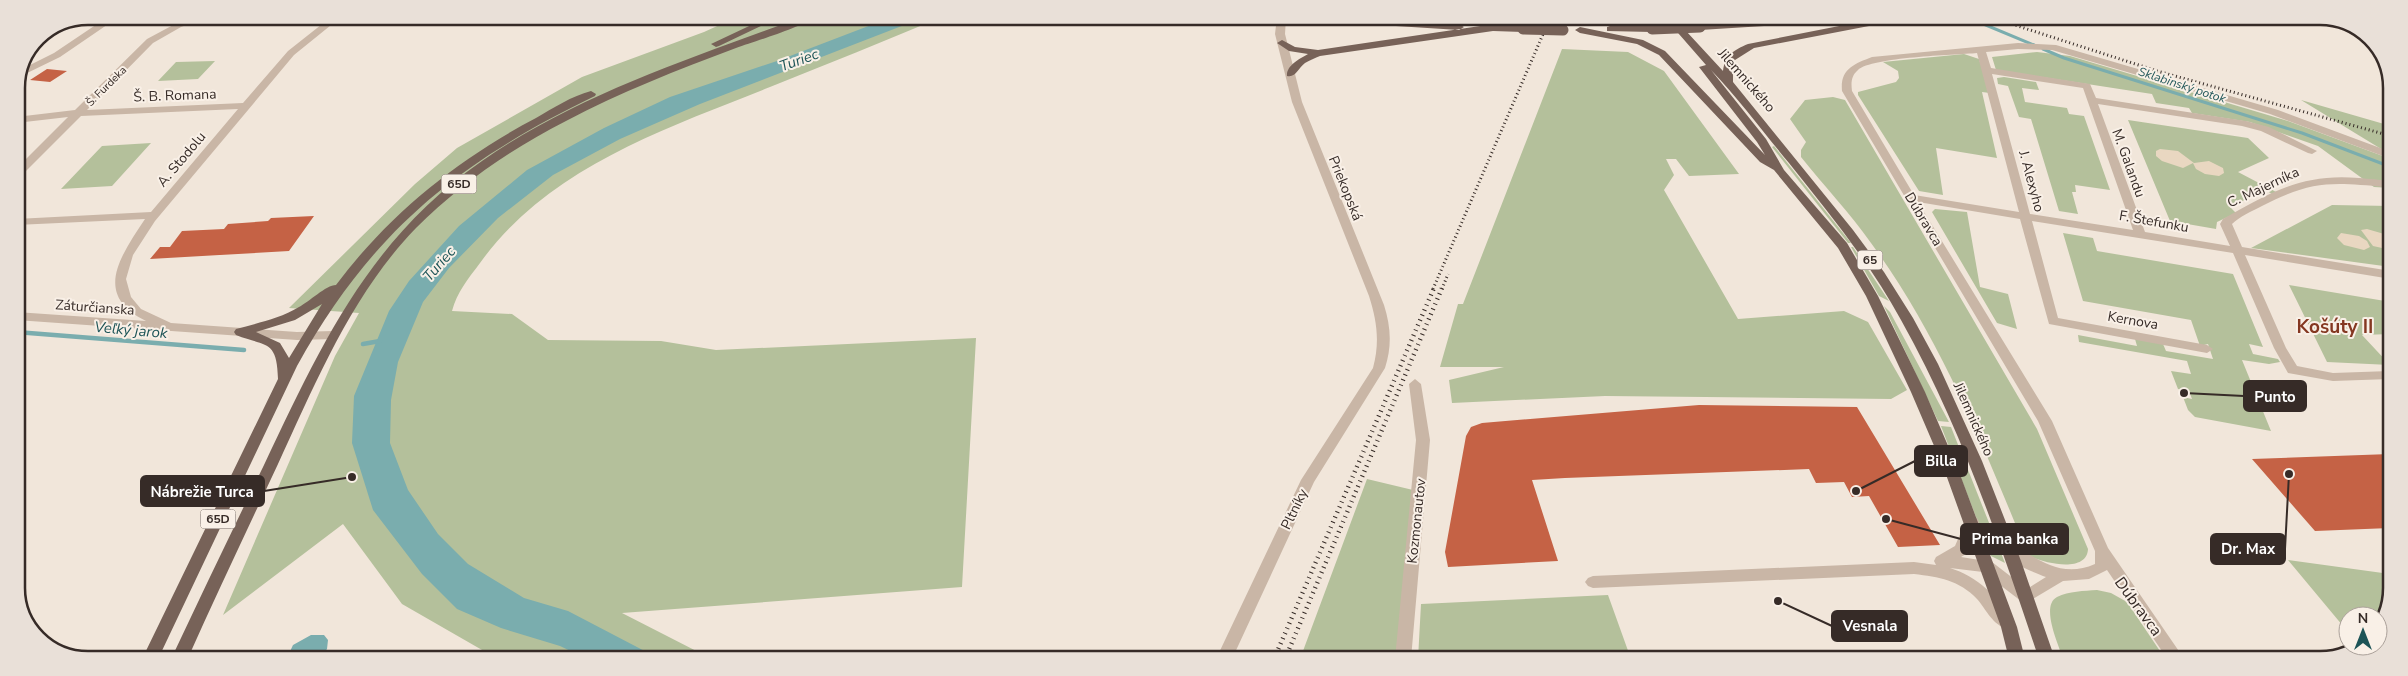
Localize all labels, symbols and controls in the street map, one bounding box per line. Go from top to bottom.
water label: Turiec [777,44,821,76]
street label: Jilemnického [1713,44,1780,117]
street label: Š. Furdeka [82,62,130,110]
water label: Sklabinský potok [2136,63,2229,107]
street label: Š. B. Romana [133,85,217,106]
street label: M. Galandu [2107,126,2150,200]
street label: A. Stodolu [153,128,210,191]
street label: J. Alexyho [2014,147,2049,214]
street label: Priekopská [1324,153,1367,223]
street label: C. Majerníka [2224,163,2302,212]
road number: 65D [442,174,476,193]
street label: Dúbravca [1900,189,1947,250]
street label: F. Štefunku [2118,206,2190,237]
water label: Turiec [418,242,460,286]
road number: 65 [1858,250,1882,270]
street label: Záturčianska [55,295,135,320]
street label: Kernova [2106,307,2160,334]
district label: Košúty II [2297,314,2373,340]
water label: Veľký jarok [94,317,169,343]
street label: Jilemnického [1948,378,1998,459]
callout: Punto [2244,381,2306,411]
text: Punto [2254,387,2296,407]
callout: Billa [1915,446,1967,476]
text: Billa [1925,451,1957,471]
callout: Nábrežie Turca [141,476,264,506]
street label: Kozmonautov [1403,477,1430,565]
text: Nábrežie Turca [150,482,254,502]
street label: Pltníky [1276,485,1313,533]
road number: 65D [200,509,236,528]
callout: Prima banka [1961,524,2068,554]
text: Prima banka [1972,529,2058,549]
callout: Dr. Max [2211,534,2285,564]
text: Dr. Max [2221,539,2276,559]
street label: Dúbravca [2109,573,2167,641]
north arrow [2338,606,2388,656]
text: N [2358,609,2368,628]
callout: Vesnala [1832,611,1907,641]
text: Vesnala [1841,616,1898,636]

